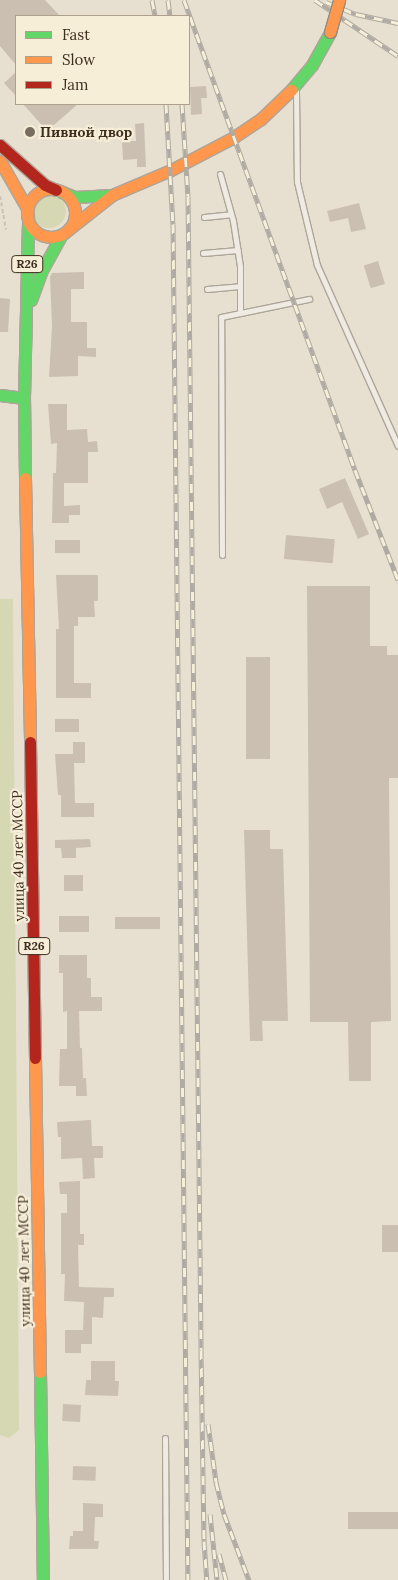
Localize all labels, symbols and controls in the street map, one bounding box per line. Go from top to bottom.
legend [15,15,190,105]
text: Fast [62,25,90,44]
text: Slow [62,50,95,69]
text: Jam [62,75,89,94]
place label: Пивной двор [40,124,132,140]
marker: Пивной двор [24,126,36,138]
road number: R26 [11,254,43,274]
street label: улица 40 лет МССР [8,790,28,922]
road number: R26 [18,936,50,956]
street label: улица 40 лет МССР [14,1195,34,1327]

